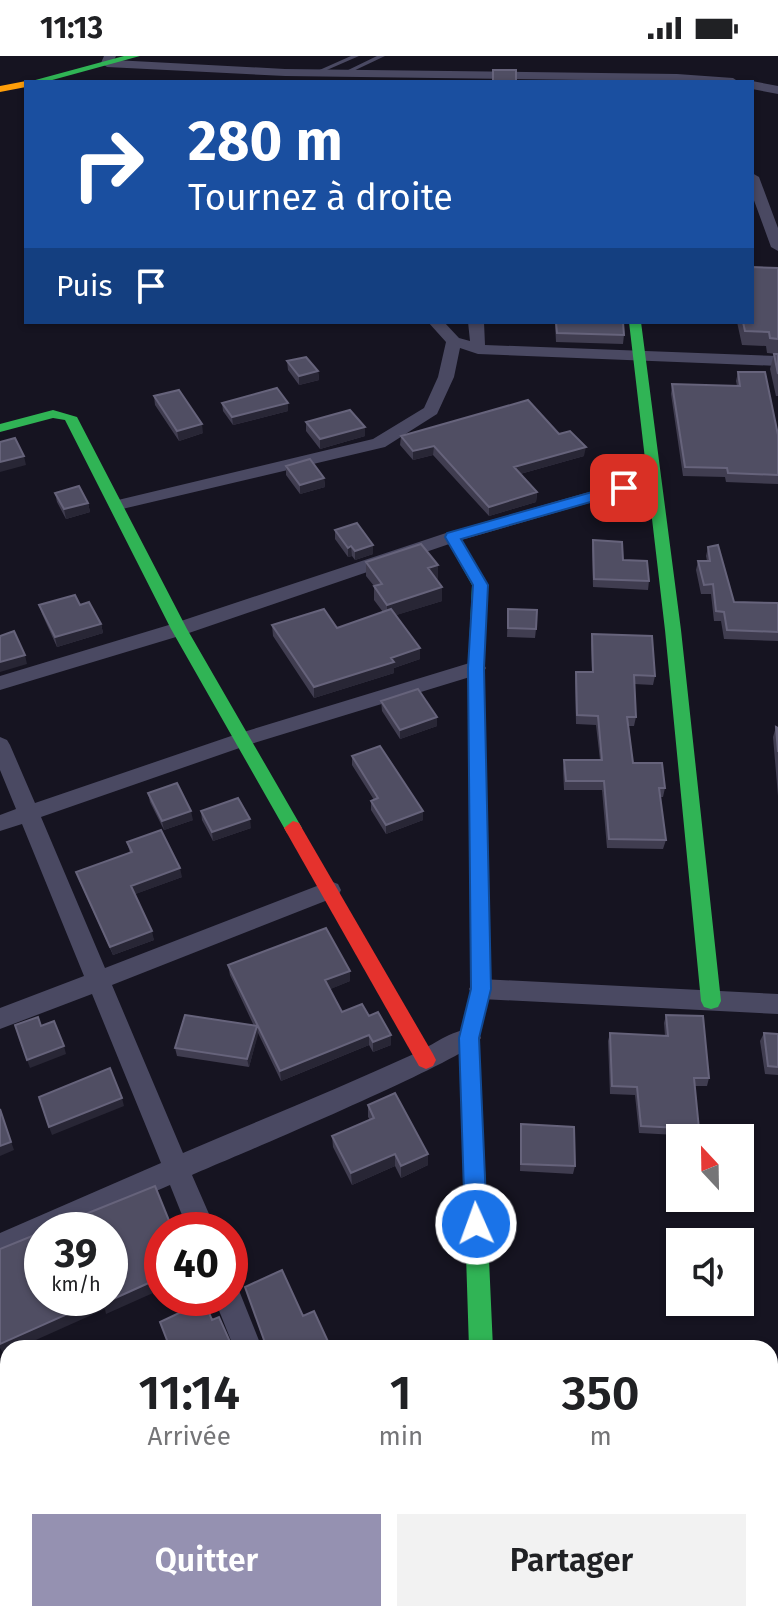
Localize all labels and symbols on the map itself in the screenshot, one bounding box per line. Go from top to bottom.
pin [590,454,658,522]
north arrow [666,1124,754,1212]
position arrow [434,1182,518,1266]
speed limit sign: 40 [144,1212,248,1316]

